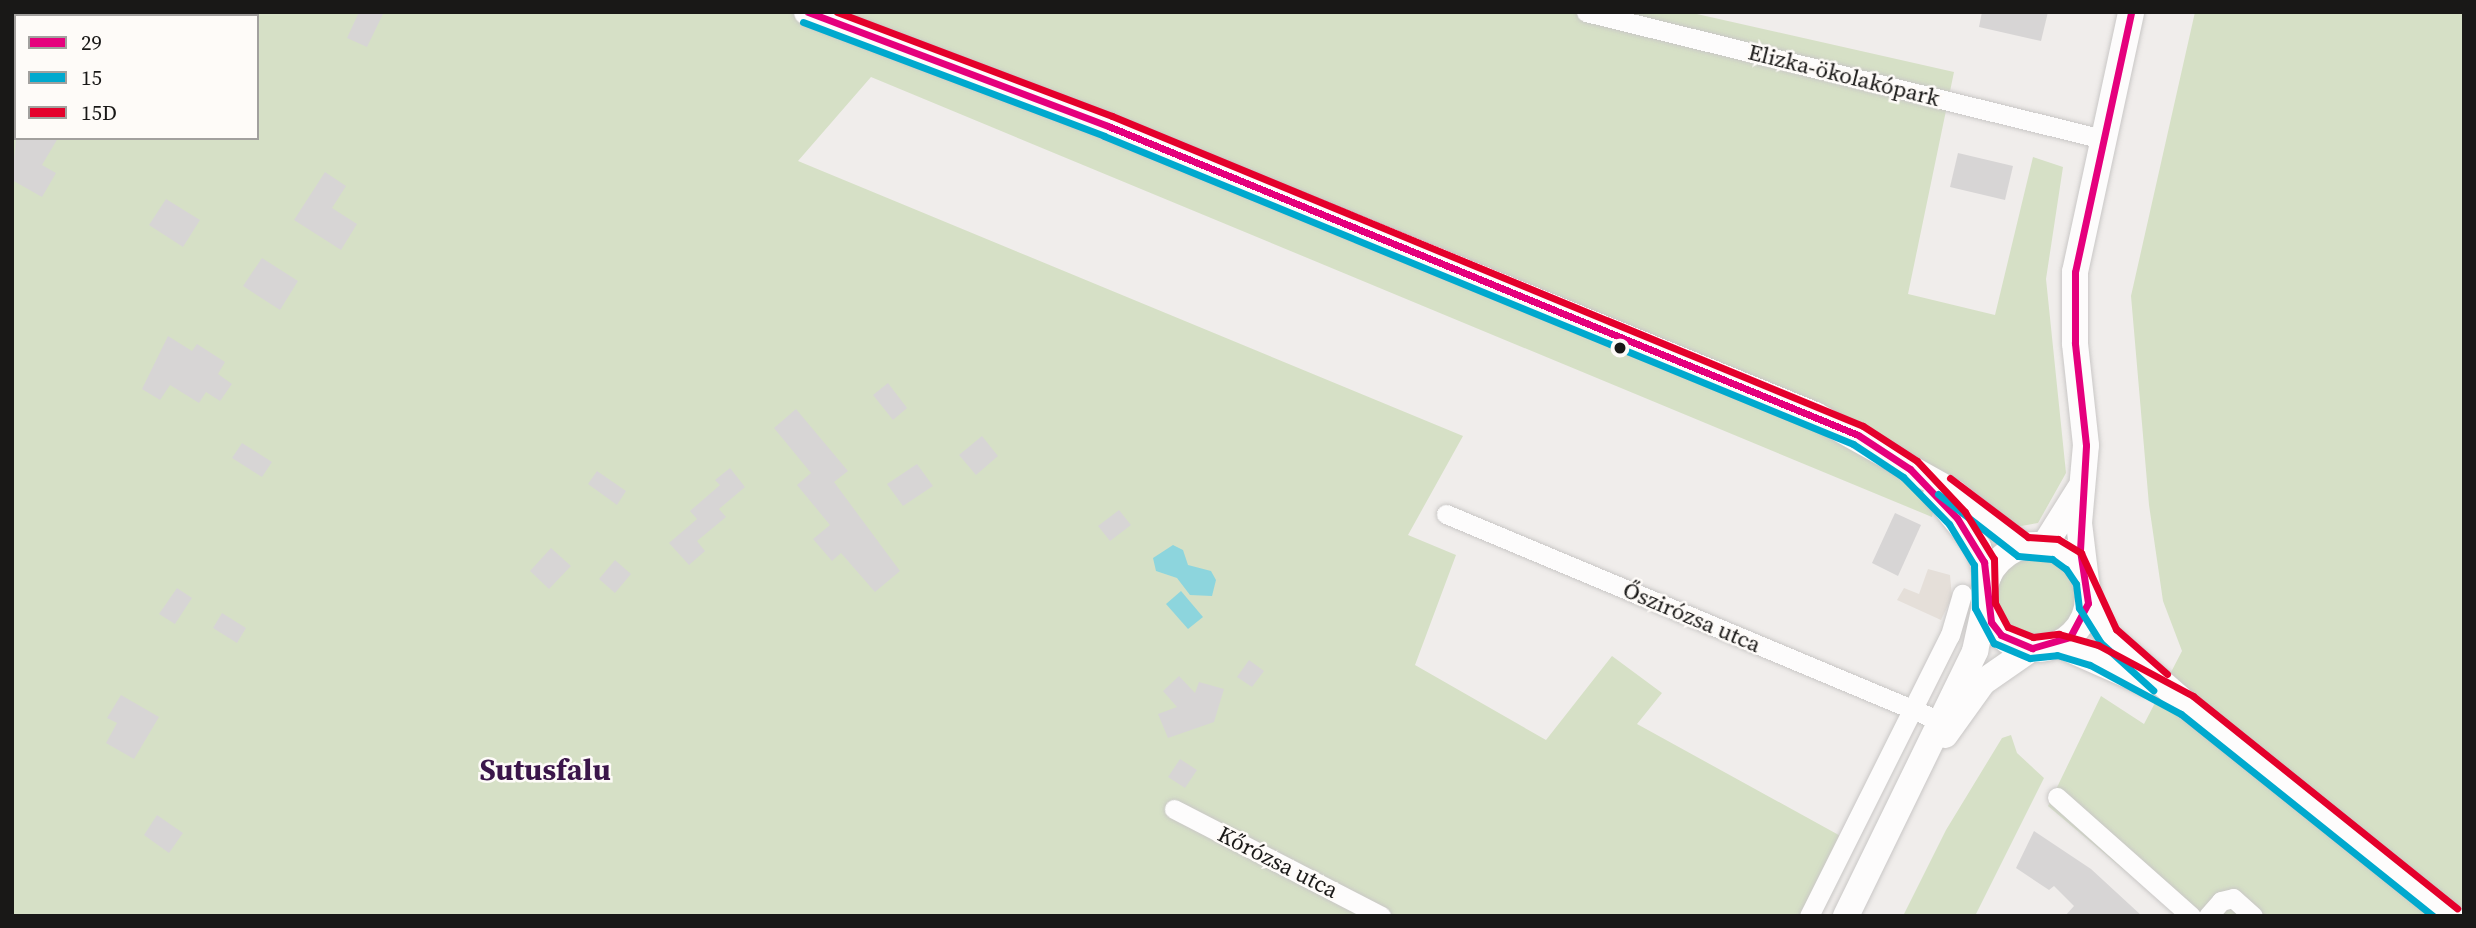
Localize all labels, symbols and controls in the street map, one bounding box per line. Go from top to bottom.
legend [14,14,259,140]
text: 29 [81,28,102,57]
street label: Elizka-ökolakópark [1745,38,1943,112]
text: 15 [81,63,102,92]
text: 15D [81,98,117,127]
unlabelled marker [1613,341,1627,355]
street label: Őszirózsa utca [1619,576,1765,658]
district label: Sutusfalu [479,752,611,788]
street label: Kőrózsa utca [1213,820,1343,904]

